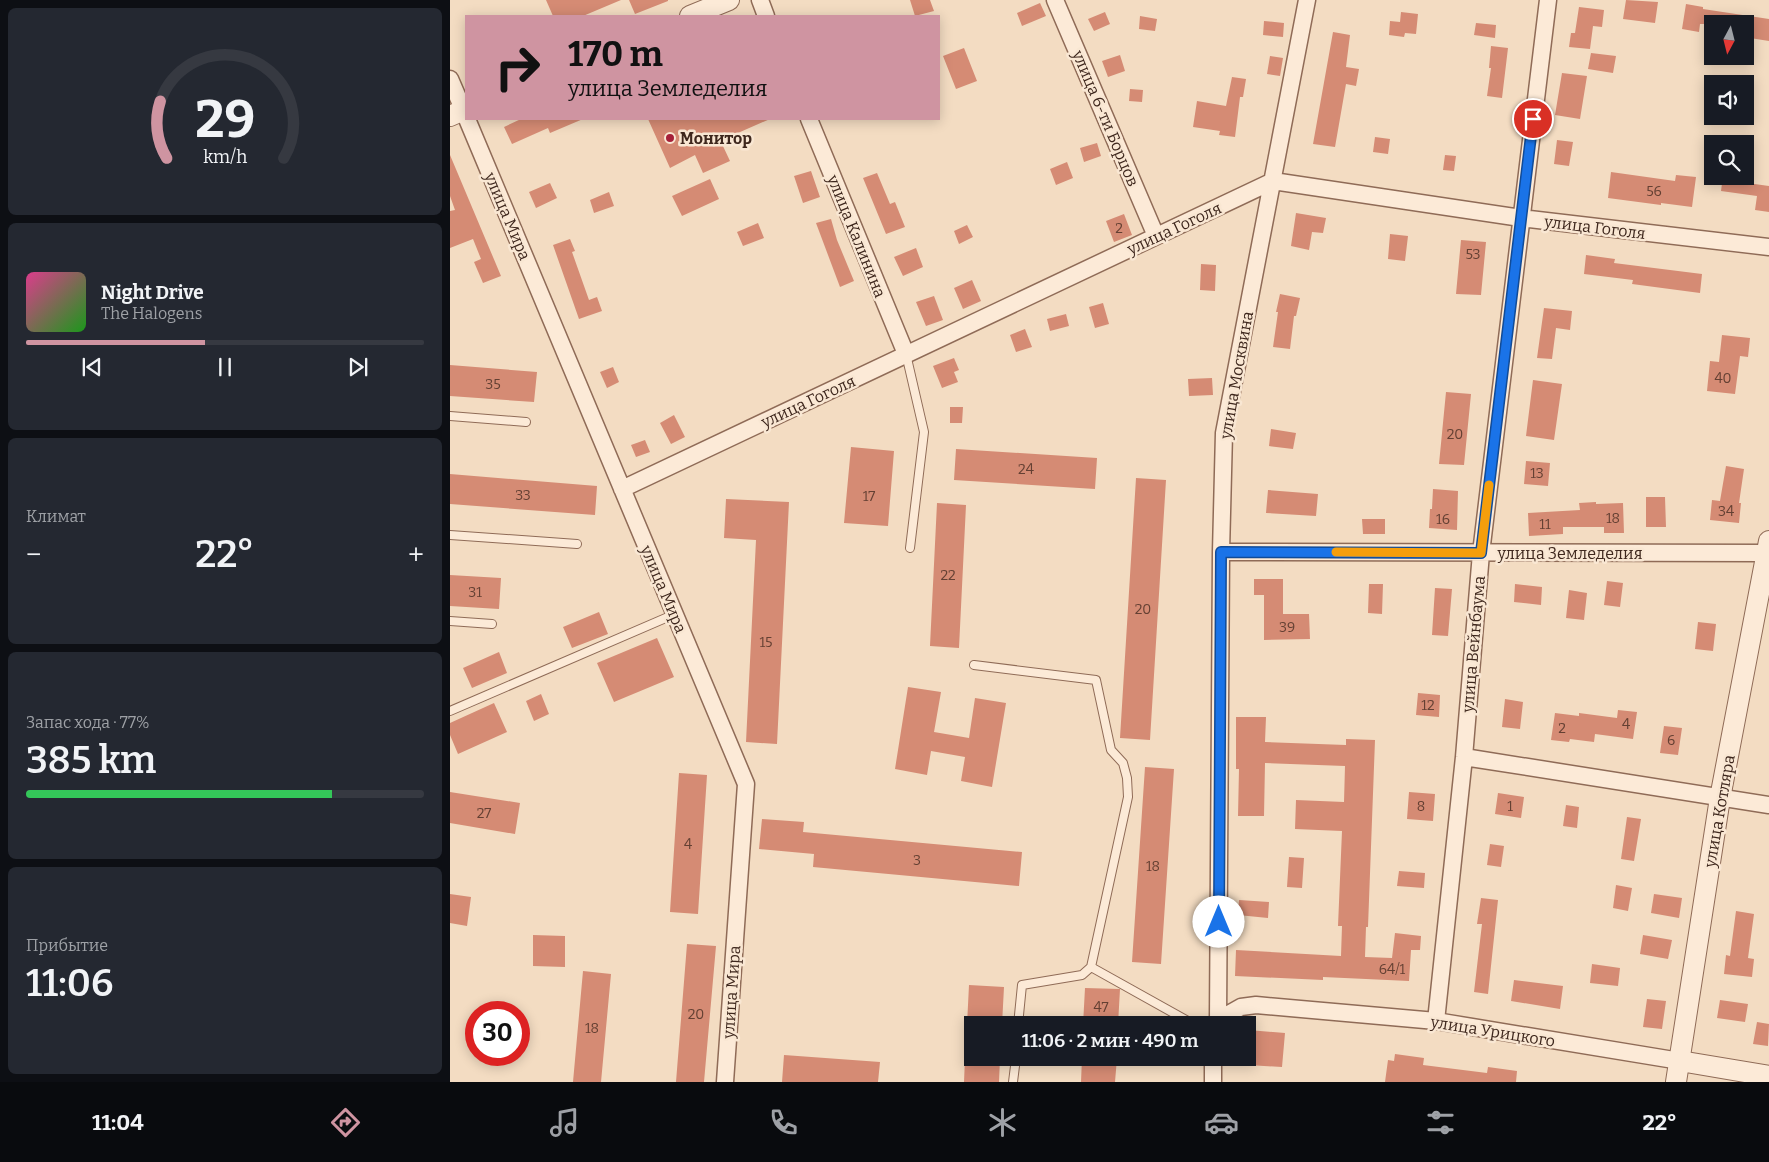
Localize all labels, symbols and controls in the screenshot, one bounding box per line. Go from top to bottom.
north arrow [1704,15,1754,65]
map controls [1704,15,1754,185]
text: 170 m [568,33,663,75]
icon: right [485,35,550,100]
street label: улица 6-ти Борцов [1068,46,1143,189]
text: улица Земледелия [568,75,767,102]
button: sound [1704,75,1754,125]
text: 29 [195,88,255,151]
pin [1512,98,1554,140]
icon: arrive [1519,105,1547,133]
place label: Монитор [680,129,752,148]
marker: Монитор [664,132,676,144]
button: search [1704,135,1754,185]
text: km/h [203,146,247,168]
street label: улица Мира [480,169,535,263]
street label: улица Калинина [823,171,890,301]
house number: 56 [1646,183,1662,200]
street label: улица Гоголя [1123,198,1224,259]
street label: улица Гоголя [1542,212,1647,243]
house number: 2 [1115,220,1123,237]
house number: 53 [1465,246,1481,263]
text: Night Drive [101,281,204,304]
text: The Halogens [101,304,202,323]
street label: улица Москвина [1216,309,1257,441]
icon: previous [78,353,106,381]
icon: pause [211,353,239,381]
icon: next [344,353,372,381]
house number: 40 [1714,370,1732,387]
street label: улица Гоголя [757,371,858,432]
house number: 35 [485,376,501,393]
house number: 20 [1447,426,1463,443]
house number: 24 [1018,461,1034,478]
house number: 13 [1530,465,1544,482]
house number: 33 [515,487,531,504]
house number: 17 [863,488,875,505]
house number: 34 [1718,503,1734,520]
text: Климат [26,507,86,526]
house number: 18 [1606,510,1620,527]
house number: 16 [1436,511,1450,528]
house number: 11 [1539,516,1551,533]
text: 22° [195,531,254,577]
text: − [26,538,41,571]
text: + [408,538,424,571]
street label: улица Мира [636,542,691,636]
street label: улица Земледелия [1496,544,1643,563]
house number: 22 [940,567,956,584]
street label: улица Вейнбаума [1458,575,1489,714]
house number: 31 [468,584,482,601]
house number: 20 [1135,601,1151,618]
house number: 39 [1279,619,1295,636]
house number: 15 [759,634,773,651]
house number: 12 [1421,697,1435,714]
text: Запас хода · 77% [26,713,150,732]
house number: 4 [1622,716,1630,733]
house number: 2 [1558,720,1566,737]
house number: 6 [1667,732,1675,749]
text: 385 km [26,737,156,783]
street label: улица Котляра [1700,753,1739,870]
house number: 8 [1417,798,1425,815]
house number: 1 [1507,798,1513,815]
house number: 27 [477,805,491,822]
house number: 4 [684,836,692,853]
house number: 3 [913,852,921,869]
house number: 18 [1146,858,1160,875]
position arrow [1192,895,1244,947]
text: Прибытие [26,936,108,955]
street label: улица Мира [719,945,744,1040]
text: 11:06 [26,960,113,1006]
house number: 64/1 [1379,961,1406,978]
house number: 47 [1093,999,1109,1016]
speed limit sign: 30 [465,1001,530,1066]
house number: 20 [688,1006,704,1023]
street label: улица Урицкого [1428,1012,1556,1051]
house number: 18 [585,1020,599,1037]
text: 11:06 · 2 мин · 490 m [1022,1029,1198,1052]
icon: directions [328,1105,363,1140]
icon: music [547,1105,582,1140]
icon: phone [766,1105,801,1140]
icon: climate [985,1105,1020,1140]
icon: car [1204,1105,1239,1140]
icon: filters [1423,1105,1458,1140]
text: 11:04 [92,1109,144,1136]
text: 22° [1642,1109,1677,1136]

